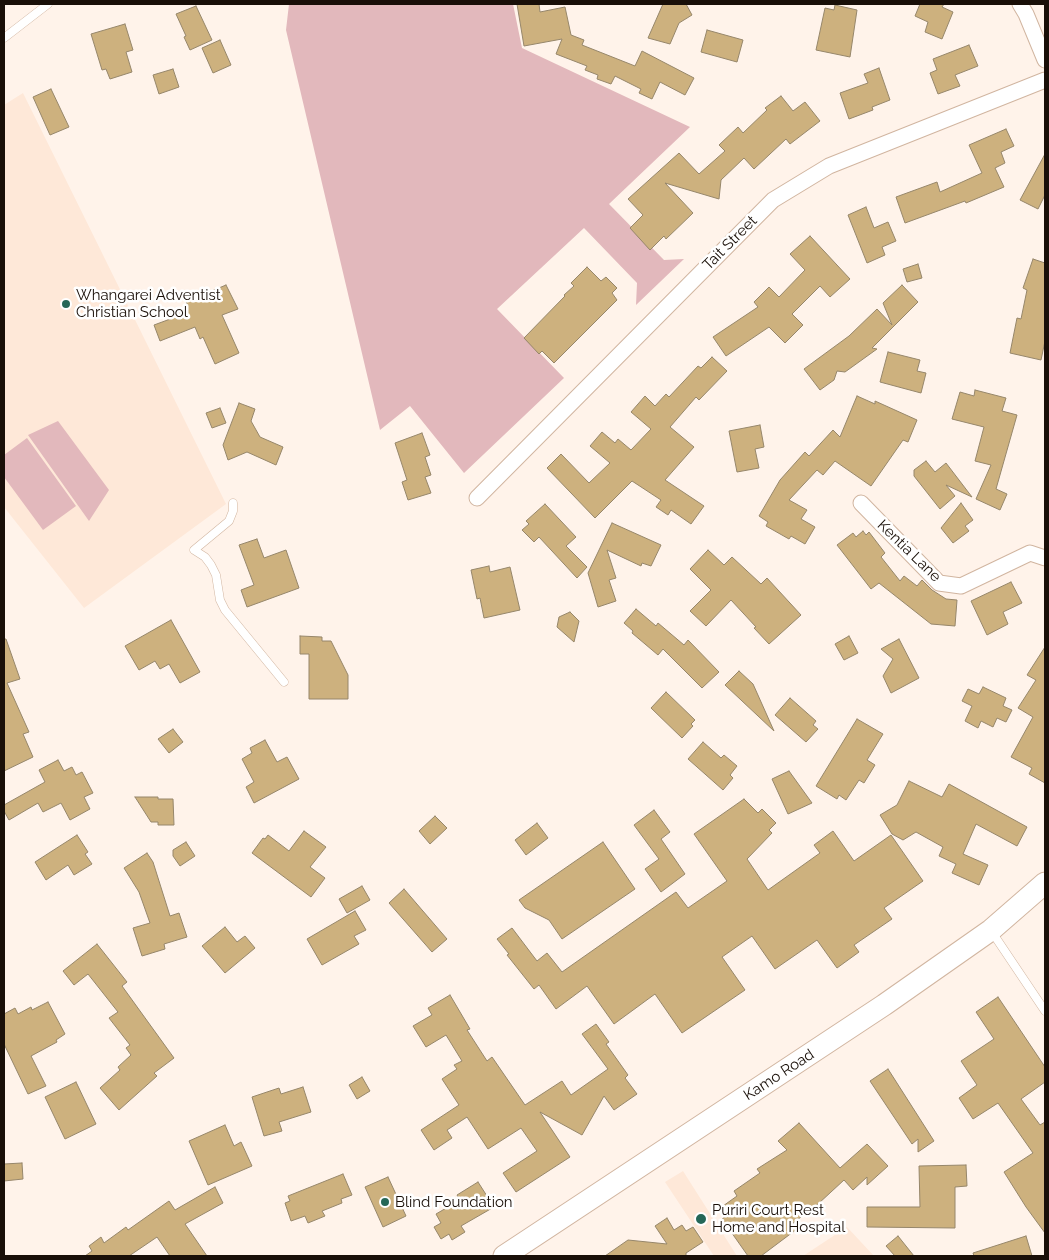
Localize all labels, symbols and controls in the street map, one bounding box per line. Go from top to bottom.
street label: Tait Street [699,212,761,274]
place label: Whangarei Adventist Christian School [76,286,221,321]
marker: Whangarei Adventist Christian School [60,298,72,310]
street label: Kentia Lane [873,516,945,586]
street label: Kamo Road [740,1046,818,1104]
place label: Blind Foundation [395,1193,513,1211]
marker: Blind Foundation [379,1196,391,1208]
place label: Puriri Court Rest Home and Hospital [712,1201,845,1236]
marker: Puriri Court Rest Home and Hospital [694,1212,708,1226]

